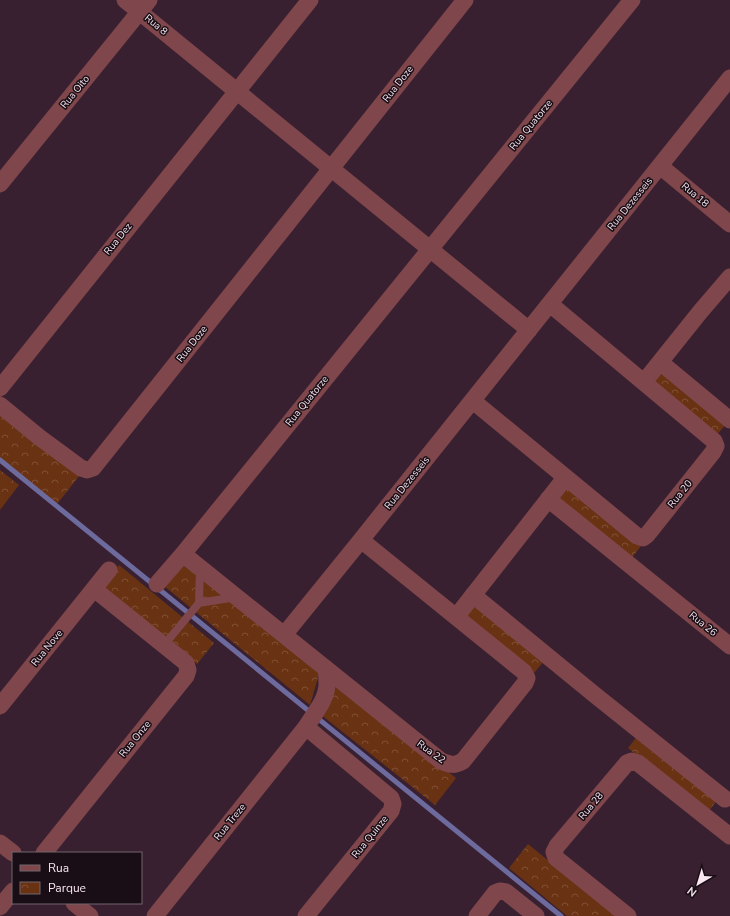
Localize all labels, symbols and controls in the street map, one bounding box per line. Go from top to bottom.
street label: Rua 8 [141,11,171,39]
street label: Rua Doze [379,63,417,105]
street label: Rua Oito [57,72,93,112]
street label: Rua Quatorze [506,97,556,153]
street label: Rua Dezesseis [604,174,656,234]
street label: Rua 18 [678,179,712,211]
street label: Rua Dez [101,220,135,258]
street label: Rua Doze [173,323,211,365]
street label: Rua Quatorze [282,373,332,429]
street label: Rua Dezesseis [381,453,433,513]
street label: Rua 20 [664,477,696,511]
street label: Rua 26 [686,608,720,640]
street label: Rua Nove [28,627,66,669]
street label: Rua Onze [116,718,154,760]
street label: Rua 22 [414,737,448,767]
street label: Rua 28 [575,789,607,823]
street label: Rua Treze [211,800,249,844]
street label: Rua Quinze [348,813,392,861]
legend [12,852,142,904]
text: Rua [48,860,69,876]
north arrow [678,864,718,904]
text: Parque [48,880,86,896]
text: N [684,883,700,900]

